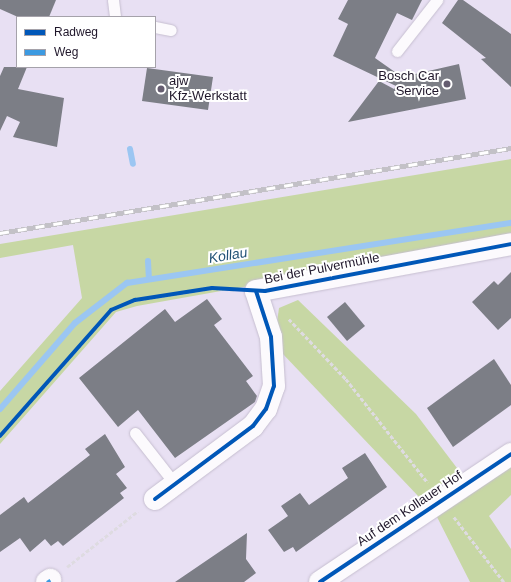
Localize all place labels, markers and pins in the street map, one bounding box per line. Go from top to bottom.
place label: Bosch Car Service [378,69,439,100]
place label: ajw Kfz-Werkstatt [169,74,247,105]
marker: Bosch Car Service [442,79,452,89]
marker: ajw Kfz-Werkstatt [156,84,166,94]

